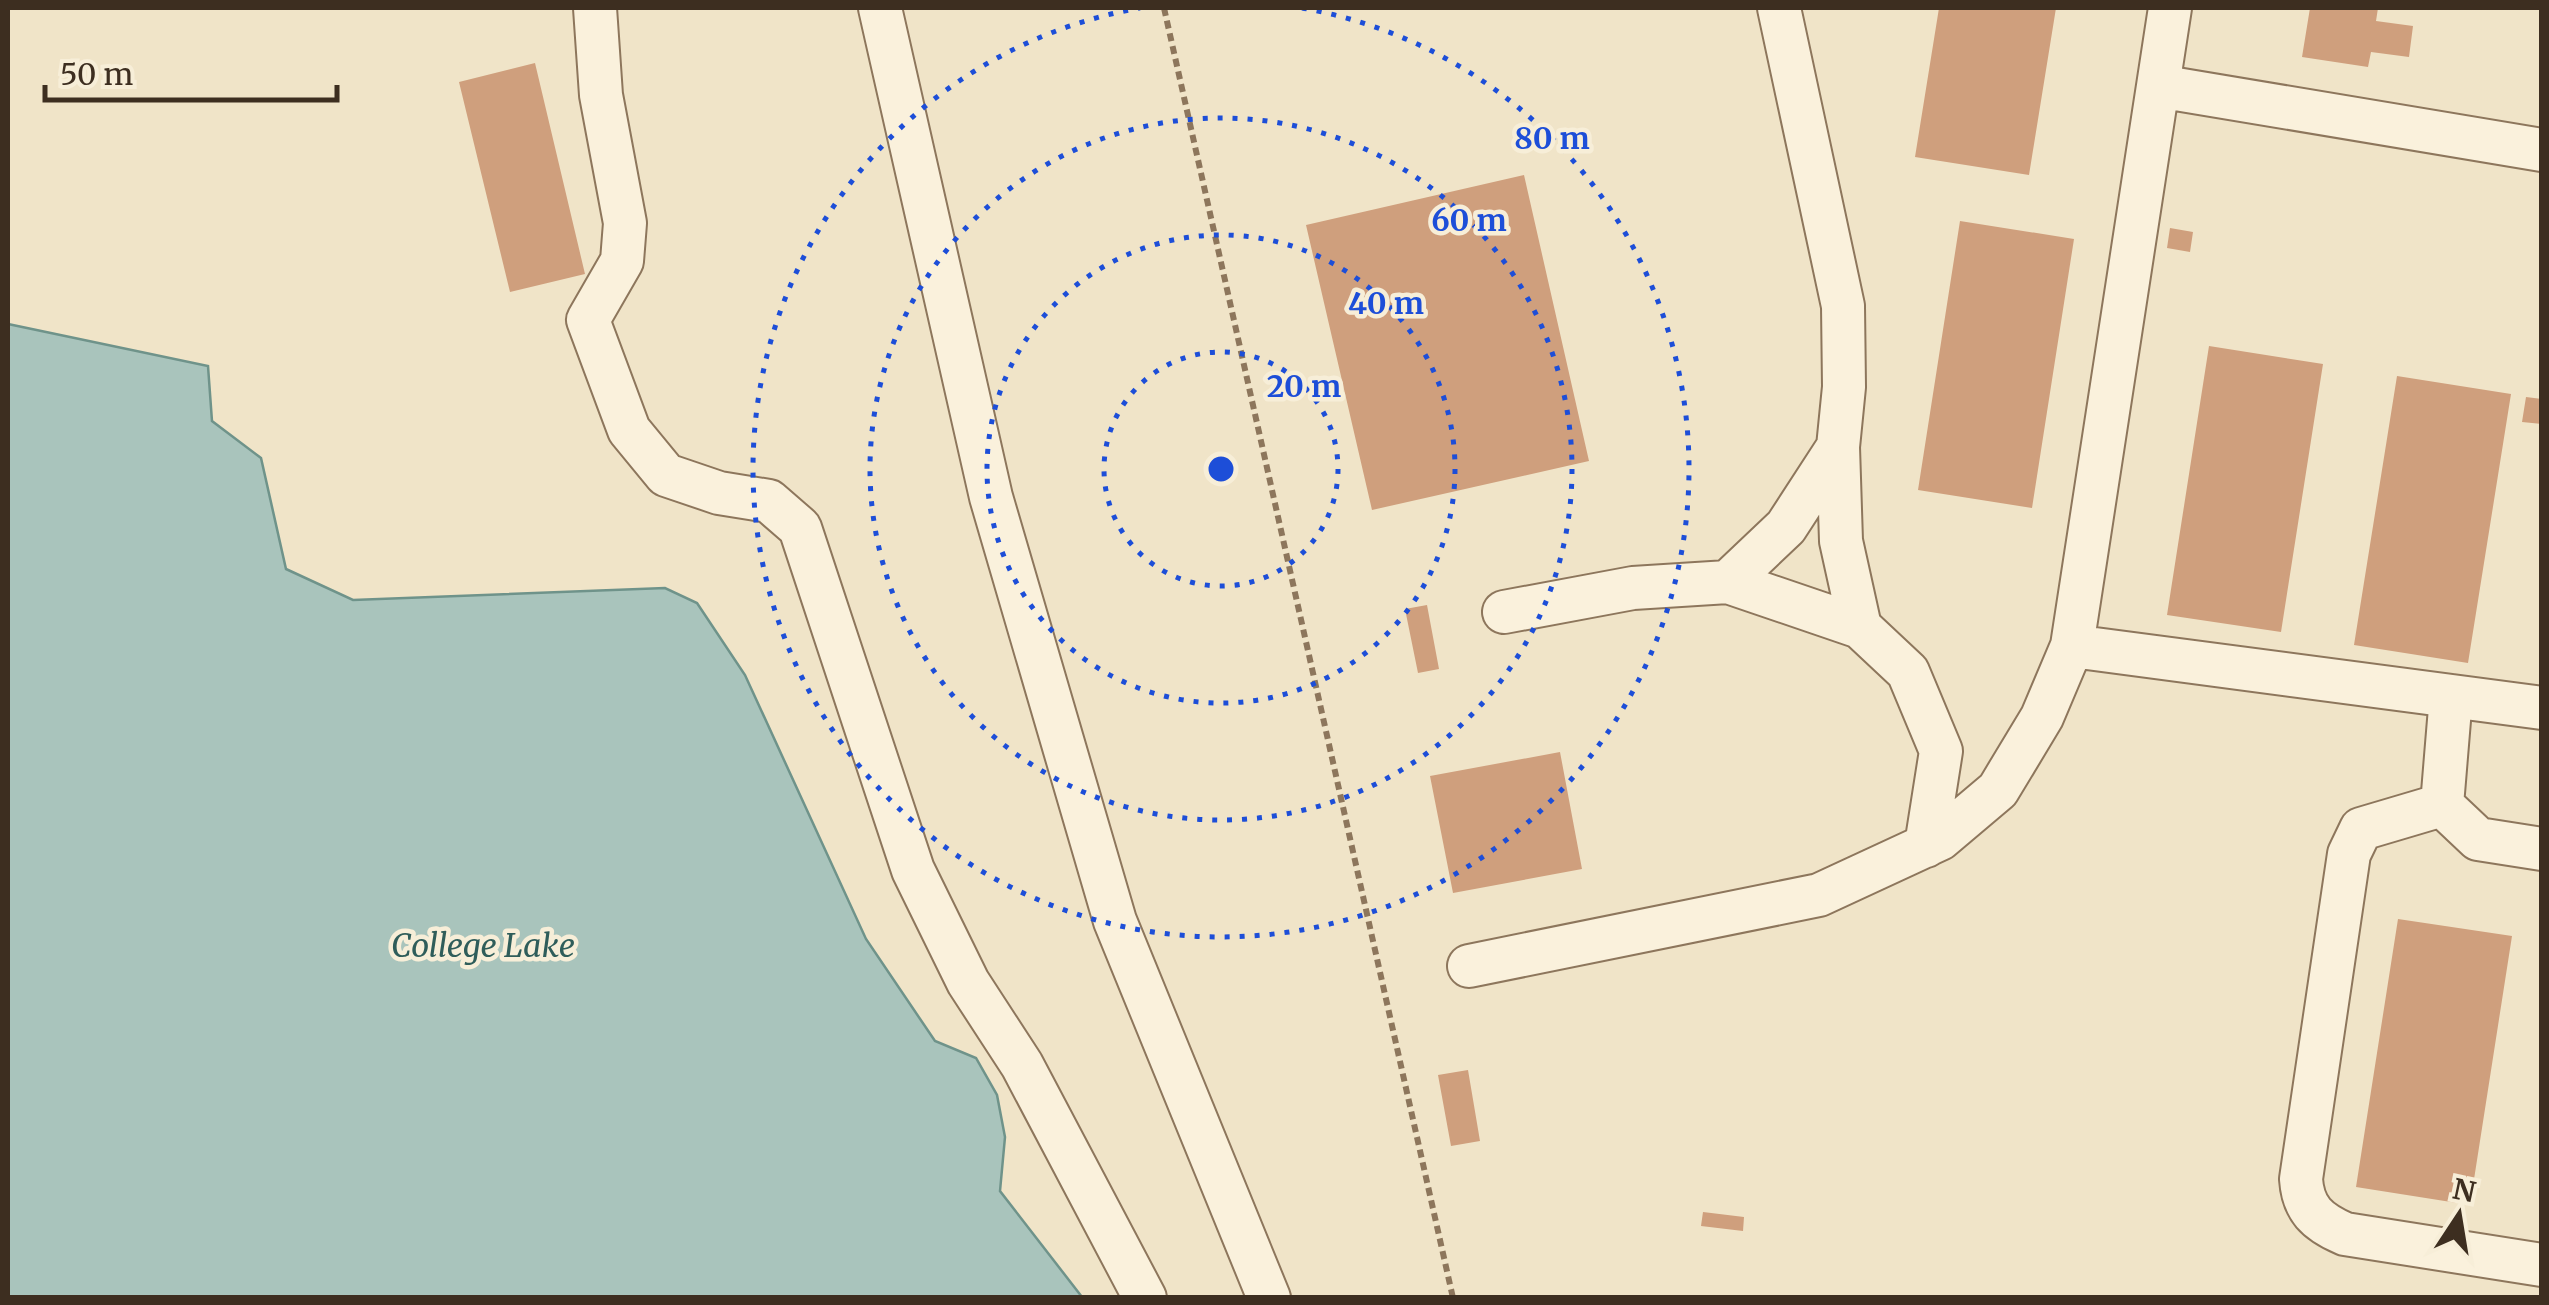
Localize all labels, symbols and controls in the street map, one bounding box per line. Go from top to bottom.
scale bar [45,40,338,102]
text: 50 m [60,55,133,93]
text: 80 m [1514,119,1590,157]
text: 60 m [1431,201,1507,239]
text: 40 m [1348,284,1424,322]
text: 20 m [1267,367,1341,405]
centre of rings [1203,451,1239,487]
water label: College Lake [391,926,575,966]
north arrow [2409,1165,2509,1265]
text: N [2450,1171,2479,1210]

